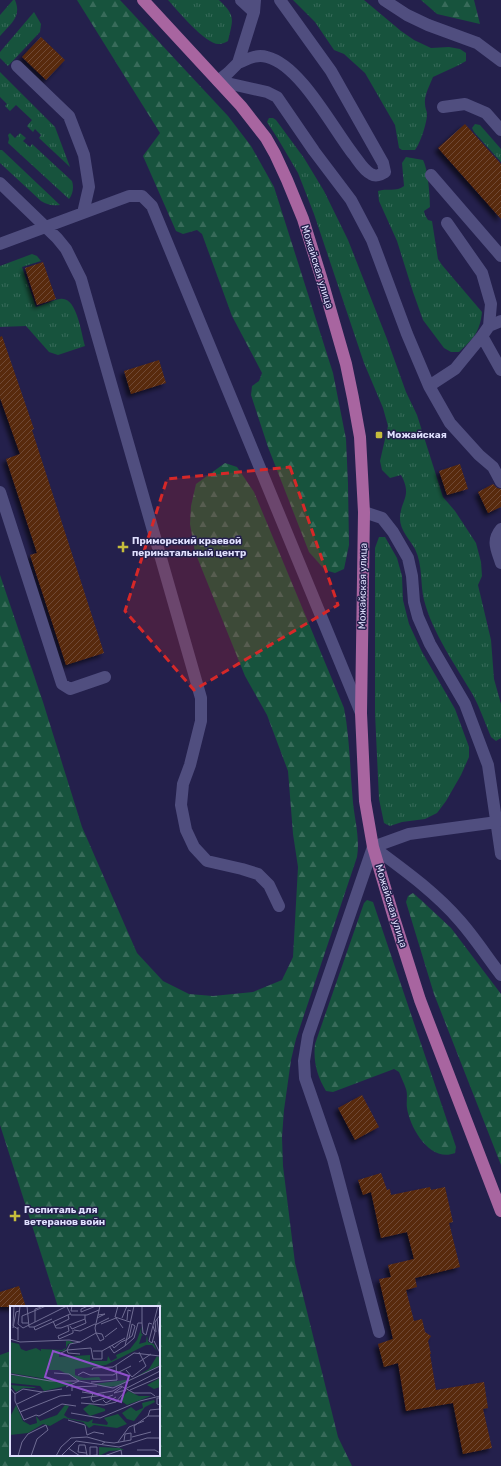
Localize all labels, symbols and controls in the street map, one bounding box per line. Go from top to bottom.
street label: Можайская улица [299,224,335,310]
place label: Можайская [387,429,447,441]
marker: Можайская [374,430,384,440]
place label: Приморский краевой перинатальный центр [132,535,246,559]
marker: Приморский краевой перинатальный центр [117,541,129,553]
street label: Можайская улица [356,543,370,629]
street label: Можайская улица [373,863,409,949]
place label: Госпиталь для ветеранов войн [24,1204,105,1228]
marker: Госпиталь для ветеранов войн [9,1210,21,1222]
inset map [10,1306,160,1456]

